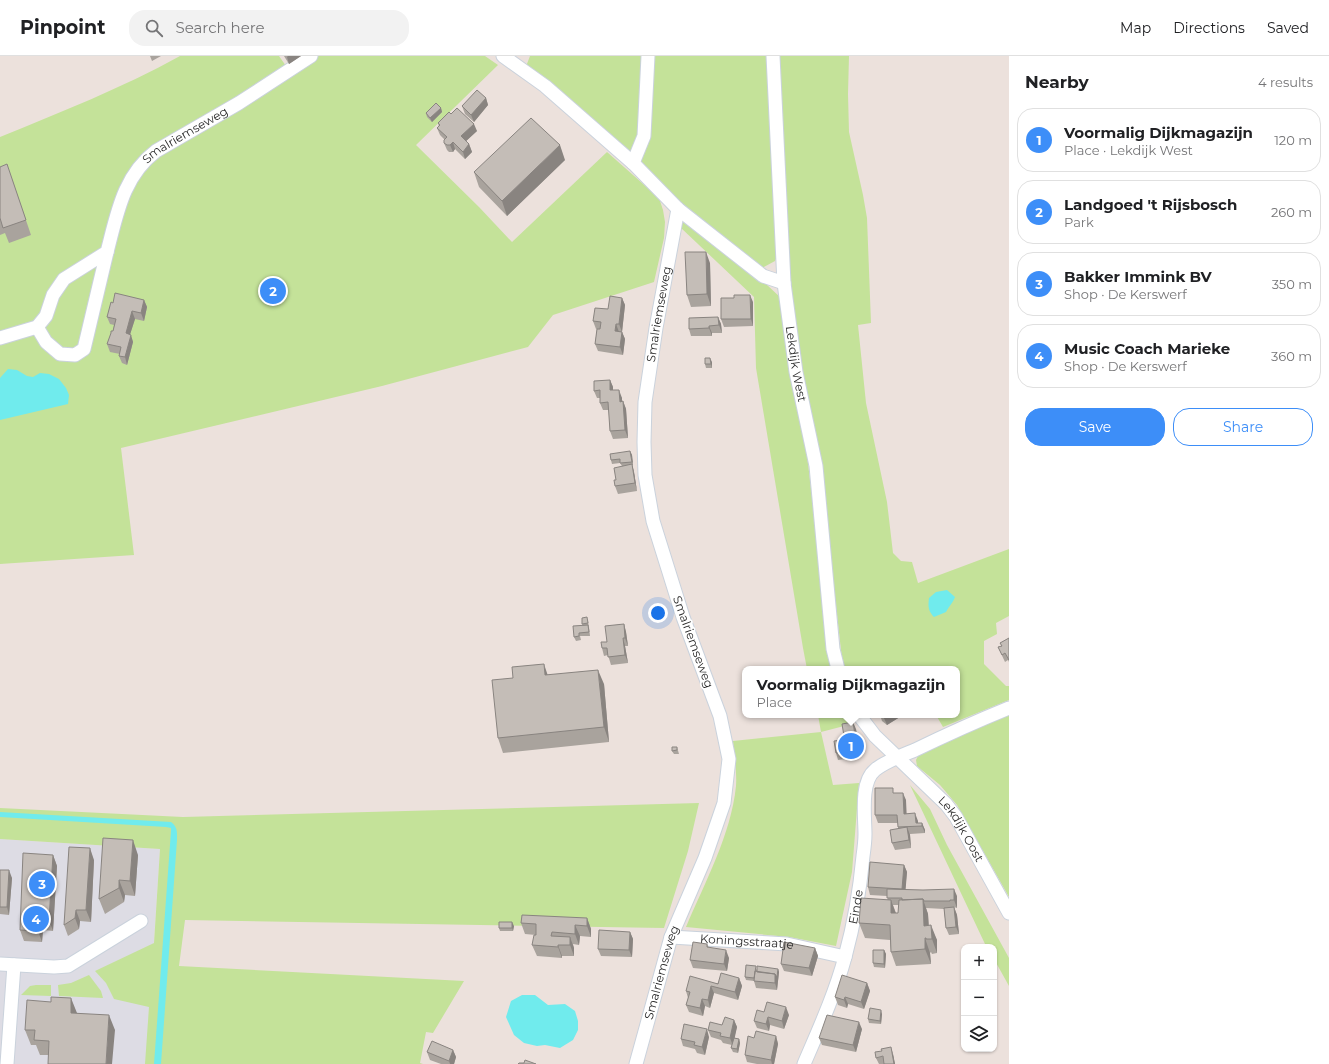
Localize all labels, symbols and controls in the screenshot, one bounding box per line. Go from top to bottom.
search box [129,10,409,46]
text: Pinpoint [20,16,105,39]
icon: search [143,17,165,39]
text: Search here [175,18,265,37]
text: Map [1120,19,1151,37]
text: Directions [1173,19,1245,37]
text: Saved [1267,19,1309,37]
text: Nearby [1025,72,1089,92]
text: 4 results [1258,74,1313,90]
street label: Smalriemseweg [139,103,230,166]
text: Voormalig Dijkmagazijn [1064,123,1253,142]
text: 1 [1036,132,1042,148]
text: 120 m [1274,132,1312,148]
text: Place · Lekdijk West [1064,142,1193,158]
text: Landgoed 't Rijsbosch [1064,195,1237,214]
text: 2 [1035,204,1043,220]
text: 260 m [1271,204,1312,220]
text: Park [1064,214,1094,230]
street label: Smalriemseweg [643,265,674,363]
text: Bakker Immink BV [1064,267,1212,286]
pin: 2 [260,276,286,306]
text: 3 [1035,276,1043,292]
text: 350 m [1272,276,1312,292]
text: Shop · De Kerswerf [1064,286,1187,302]
street label: Lekdijk West [783,325,810,403]
text: Music Coach Marieke [1064,339,1230,358]
text: 4 [1035,348,1043,364]
text: 360 m [1271,348,1312,364]
text: Shop · De Kerswerf [1064,358,1187,374]
button: Save [1025,408,1165,446]
button: Share [1173,408,1313,446]
street label: Smalriemseweg [670,594,717,690]
your location [648,603,668,623]
popup [742,666,960,718]
text: Voormalig Dijkmagazijn [757,675,945,694]
text: Place [757,694,792,710]
pin: 1 [838,731,864,761]
street label: Lekdijk Oost [935,793,987,864]
pin: 3 [29,869,55,899]
street label: Einde [845,889,866,925]
pin: 4 [23,904,49,934]
street label: Smalriemseweg [641,923,682,1021]
street label: Koningsstraatje [700,931,795,952]
map controls [961,944,997,1052]
button: + [961,944,997,980]
button: − [961,980,997,1016]
button: layers [961,1016,997,1052]

